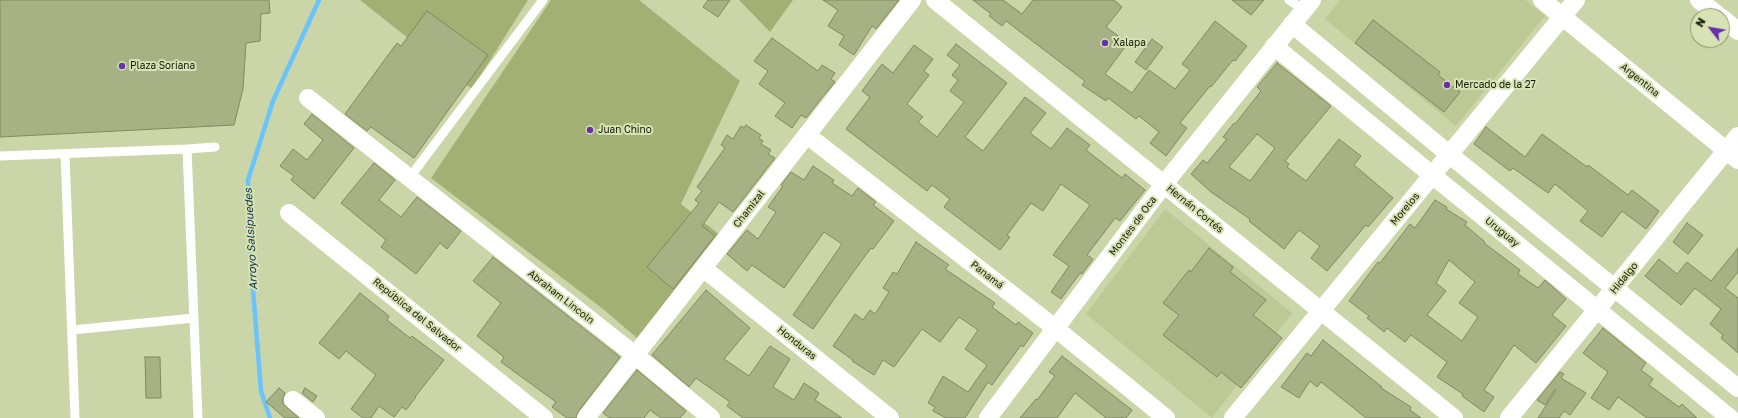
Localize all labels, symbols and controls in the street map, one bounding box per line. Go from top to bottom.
north arrow [1690,8,1730,48]
text: N [1692,15,1708,29]
place label: Xalapa [1113,37,1146,49]
marker: Xalapa [1100,38,1110,48]
place label: Plaza Soriana [130,60,195,72]
marker: Plaza Soriana [117,61,127,71]
street label: Argentina [1618,61,1662,99]
place label: Mercado de la 27 [1455,79,1536,91]
marker: Mercado de la 27 [1442,80,1452,90]
place label: Juan Chino [598,124,652,136]
marker: Juan Chino [585,125,595,135]
street label: Hernán Cortés [1164,182,1226,236]
water label: Arroyo Salsipuedes [242,188,260,290]
street label: Chamizal [731,188,767,230]
street label: Morelos [1388,190,1422,228]
street label: Montes de Oca [1107,194,1159,258]
street label: Uruguay [1482,215,1522,249]
street label: Panamá [968,258,1006,292]
street label: Hidalgo [1608,260,1640,296]
street label: Abraham Lincoln [525,267,597,327]
street label: República del Salvador [370,276,464,354]
street label: Honduras [775,324,819,362]

